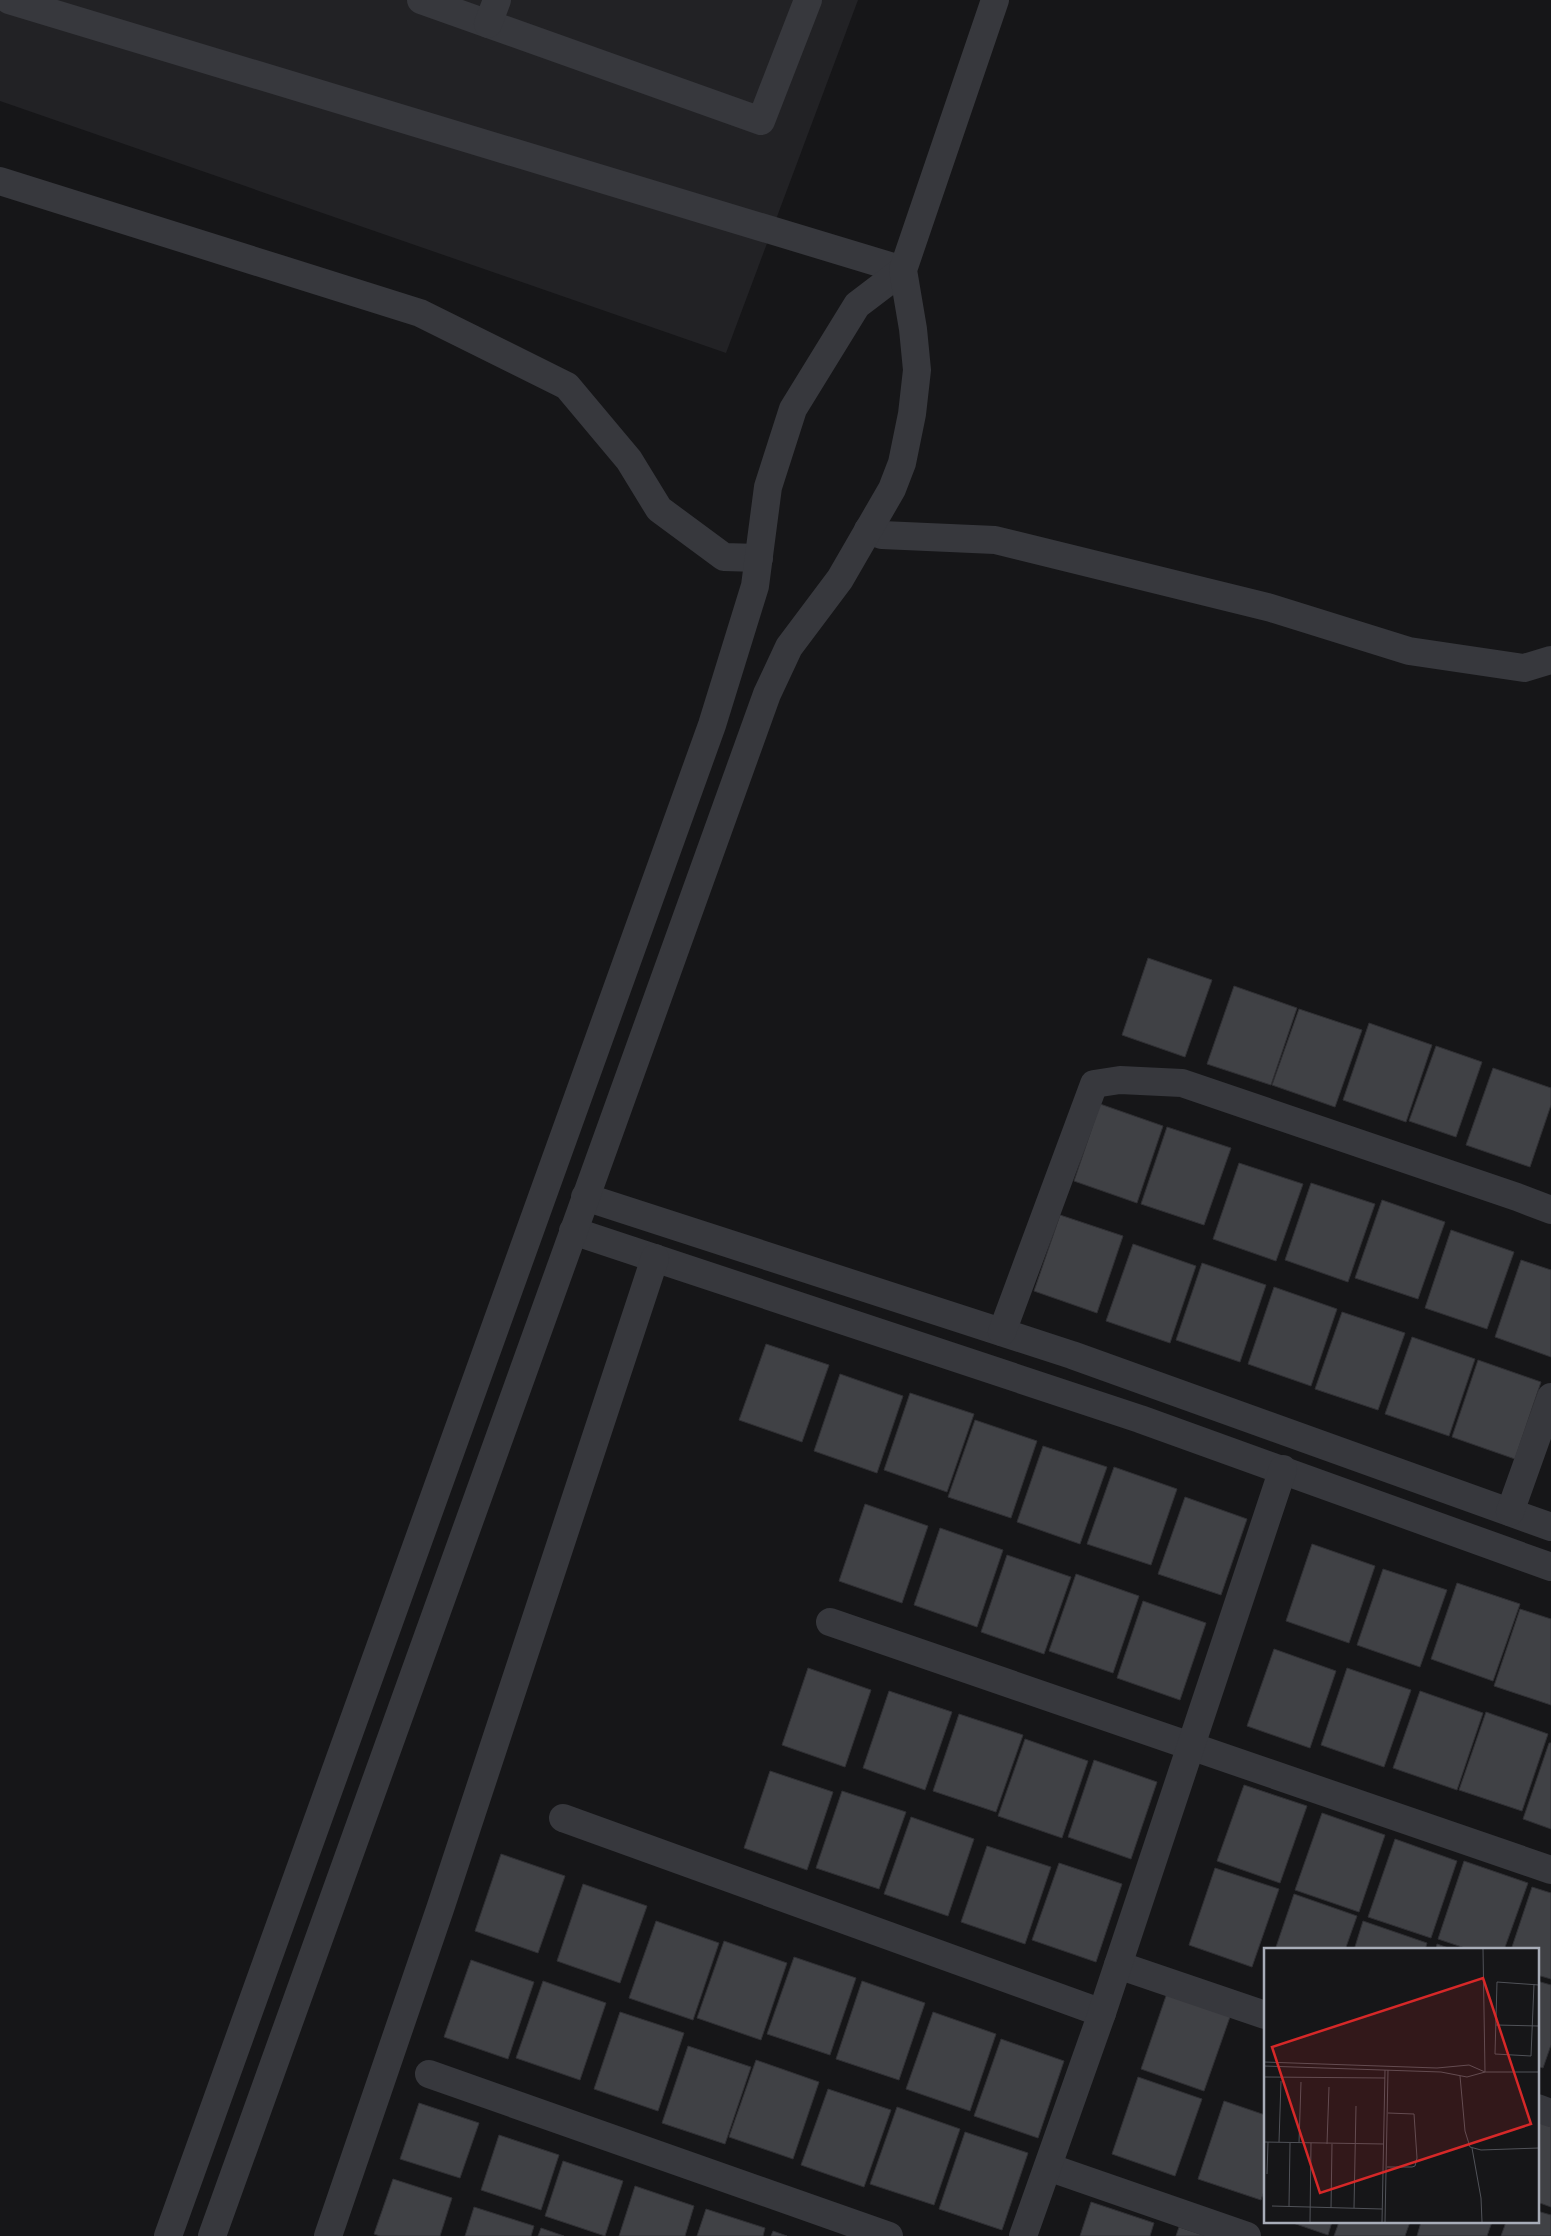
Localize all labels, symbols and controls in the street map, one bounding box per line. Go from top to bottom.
inset map [1264,1948,1538,2224]

